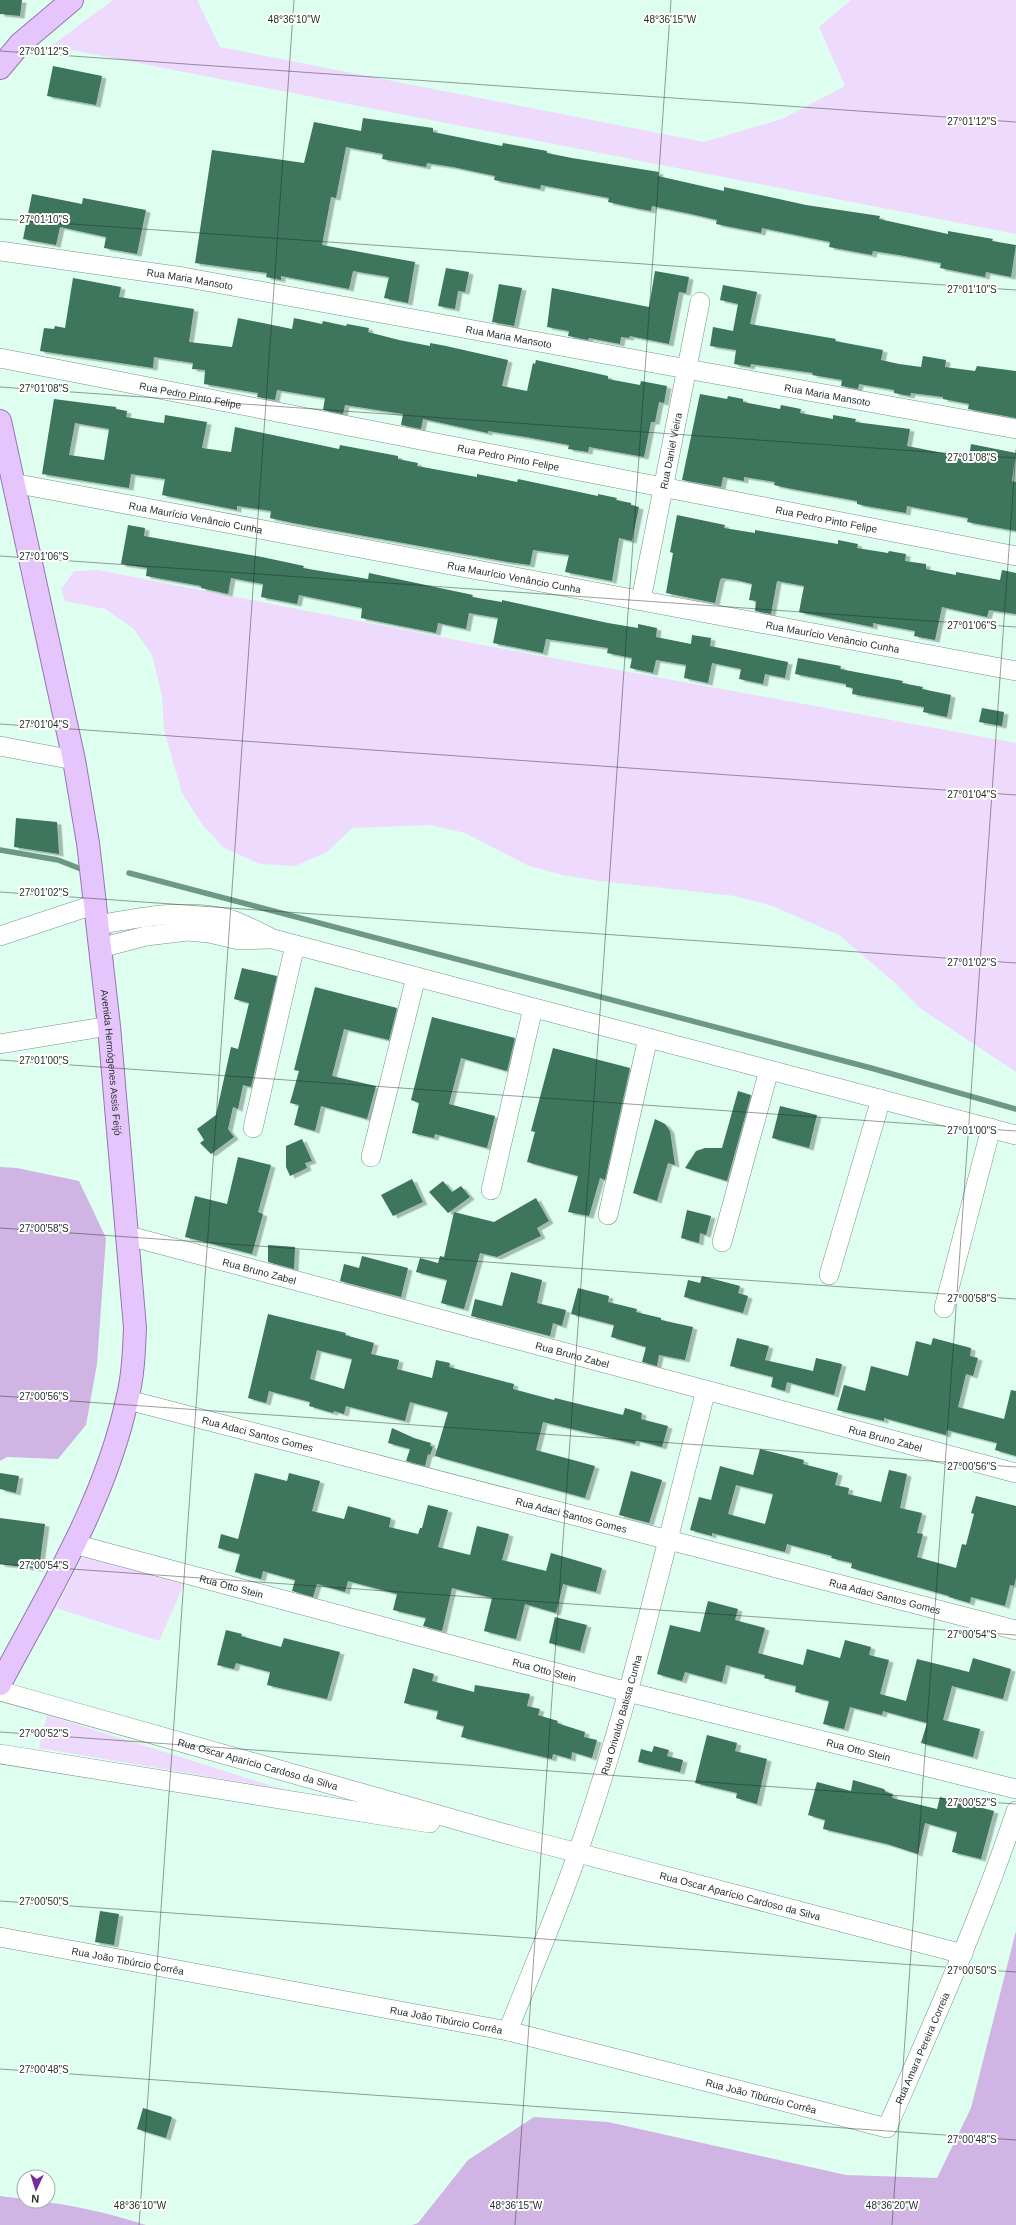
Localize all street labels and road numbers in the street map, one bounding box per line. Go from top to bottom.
street label: Rua Maria Mansoto [146,267,234,292]
street label: Rua Maria Mansoto [465,324,553,350]
street label: Rua Pedro Pinto Felipe [138,380,243,411]
street label: Rua Maria Mansoto [783,382,872,408]
street label: Rua Daniel Vieira [658,411,684,490]
street label: Rua Pedro Pinto Felipe [457,442,561,473]
street label: Rua Maurício Venâncio Cunha [128,500,264,536]
street label: Rua Pedro Pinto Felipe [775,504,879,535]
street label: Rua Maurício Venâncio Cunha [446,560,582,595]
street label: Rua Maurício Venâncio Cunha [765,619,901,655]
street label: Avenida Hermógenes Assis Feijó [99,989,123,1137]
street label: Rua Bruno Zabel [221,1256,297,1286]
street label: Rua Bruno Zabel [534,1340,610,1370]
street label: Rua Adaci Santos Gomes [201,1414,314,1454]
street label: Rua Bruno Zabel [847,1424,923,1454]
street label: Rua Adaci Santos Gomes [514,1496,628,1535]
street label: Rua Otto Stein [198,1573,264,1600]
street label: Rua Adaci Santos Gomes [828,1577,942,1616]
street label: Rua Orivaldo Batista Cunha [599,1653,644,1776]
street label: Rua Otto Stein [511,1656,577,1684]
street label: Rua Oscar Aparício Cardoso da Silva [177,1736,339,1792]
street label: Rua Otto Stein [825,1737,892,1763]
street label: Rua Oscar Aparício Cardoso da Silva [659,1870,822,1923]
street label: Rua João Tibúrcio Corrêa [71,1945,185,1977]
street label: Rua Amara Pereira Correia [893,1990,952,2106]
street label: Rua João Tibúrcio Corrêa [389,2004,504,2036]
street label: Rua João Tibúrcio Corrêa [704,2077,818,2116]

